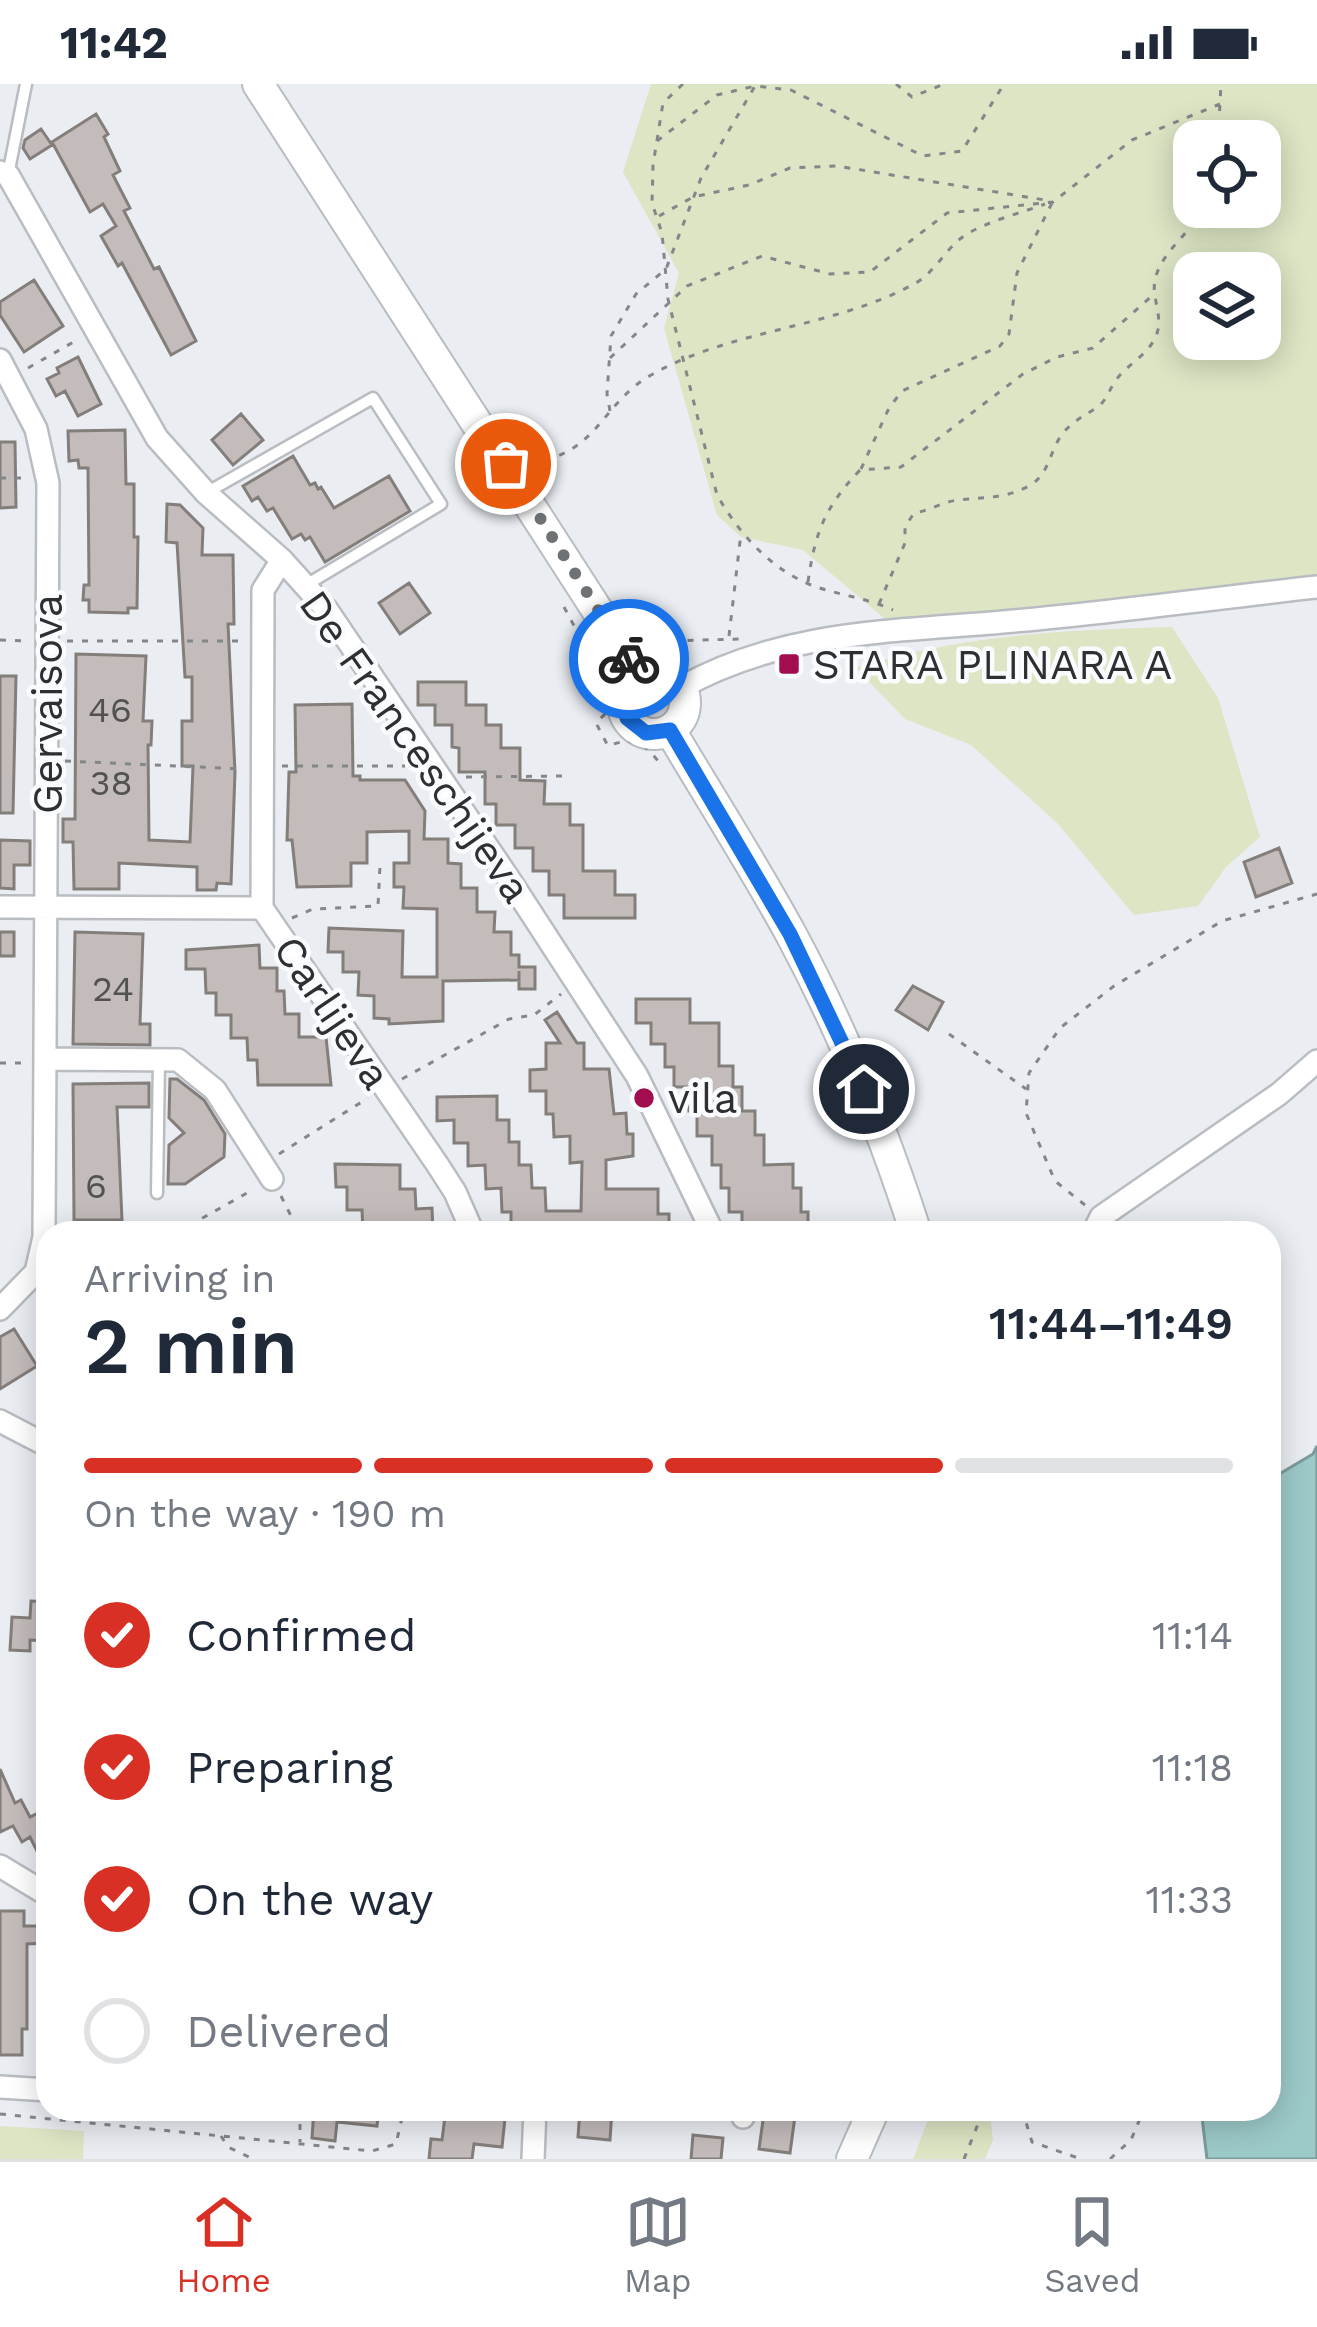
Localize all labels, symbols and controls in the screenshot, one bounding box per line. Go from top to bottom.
text: 11:42 [60,16,168,69]
map controls [1173,120,1281,360]
button: locate [1173,120,1281,228]
button: layers [1173,252,1281,360]
pin [455,413,557,515]
icon: bag [473,431,539,497]
street label: De Franceschijeva [290,581,542,912]
street label: Gervaisova [23,594,72,814]
courier [569,599,689,719]
icon: bike [596,626,662,692]
place label: STARA PLINARA A [813,640,1172,689]
marker: STARA PLINARA A [776,651,802,677]
house number: 46 [88,689,132,731]
house number: 38 [89,762,133,804]
street label: Carlijeva [264,927,401,1098]
house number: 24 [92,968,134,1010]
pin [813,1038,915,1140]
icon: home [831,1056,897,1122]
place label: vila [668,1074,738,1123]
marker: vila [631,1085,657,1111]
house number: 6 [85,1165,107,1207]
text: Arriving in [84,1256,275,1301]
text: 11:44–11:49 [989,1297,1233,1350]
text: 2 min [84,1300,298,1392]
text: On the way · 190 m [84,1491,446,1536]
icon: check [84,1602,150,1668]
text: Confirmed [186,1609,417,1662]
text: 11:14 [1152,1613,1233,1658]
icon: check [84,1734,150,1800]
text: Preparing [186,1741,393,1794]
text: 11:18 [1152,1745,1233,1790]
icon: check [84,1866,150,1932]
text: On the way [186,1873,433,1926]
text: 11:33 [1146,1877,1233,1922]
text: Delivered [186,2005,391,2058]
tab: Home [177,2189,271,2300]
tab: Map [624,2189,691,2300]
tab: Saved [1045,2189,1140,2300]

